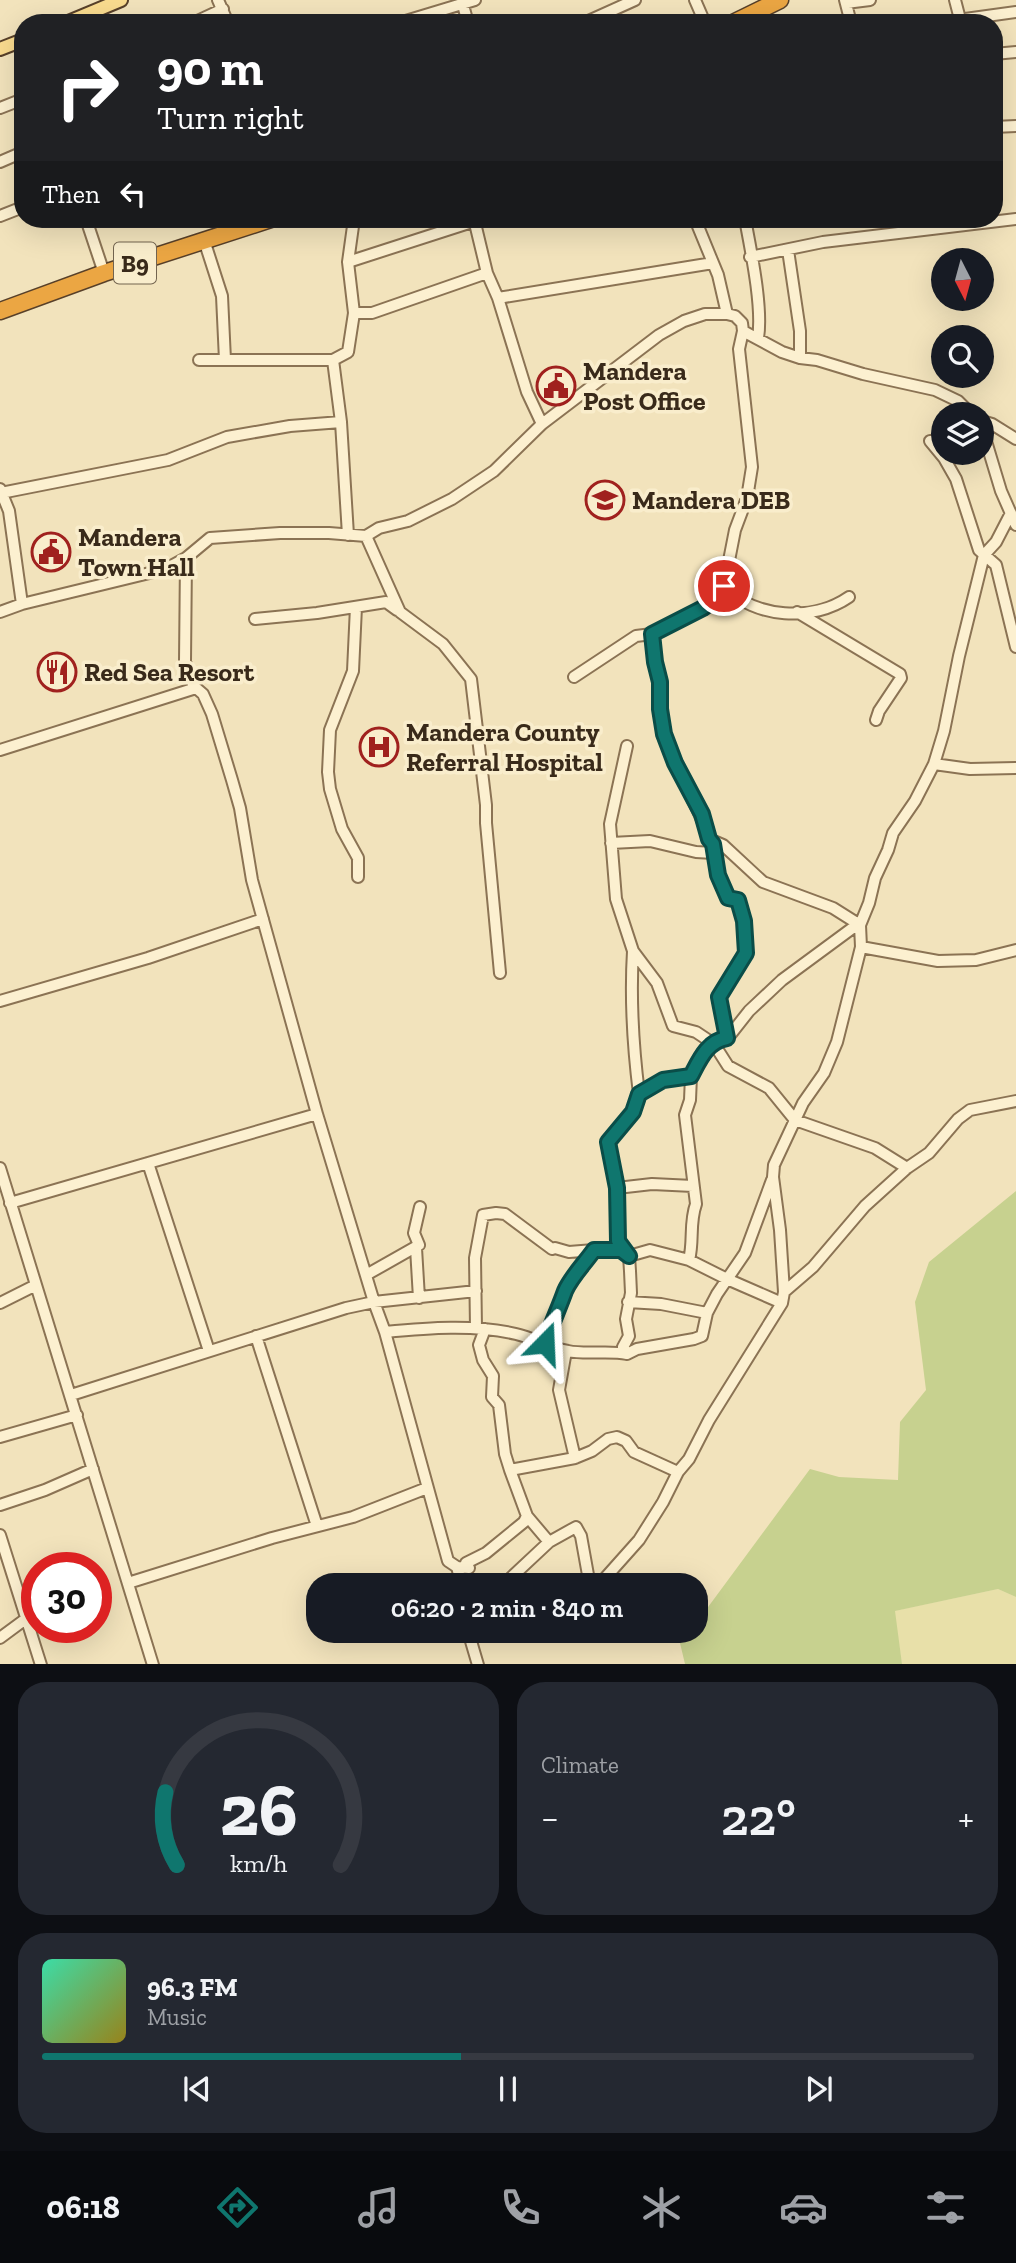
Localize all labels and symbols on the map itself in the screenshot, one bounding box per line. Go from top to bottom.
road number: B9 [114,242,156,284]
north arrow [931,248,994,312]
place label: Mandera Post Office [583,355,706,417]
public building icon: Mandera Post Office [535,365,577,407]
school or university icon: Mandera DEB [584,479,626,521]
place label: Mandera DEB [632,484,790,516]
place label: Mandera Town Hall [78,521,195,583]
public building icon: Mandera Town Hall [30,531,72,573]
pin [694,556,754,616]
restaurant icon: Red Sea Resort [36,651,78,693]
place label: Red Sea Resort [84,656,255,688]
place label: Mandera County Referral Hospital [406,716,603,778]
hospital icon: Mandera County Referral Hospital [358,726,400,768]
position arrow [508,1306,582,1380]
speed limit sign: 30 [21,1552,112,1643]

